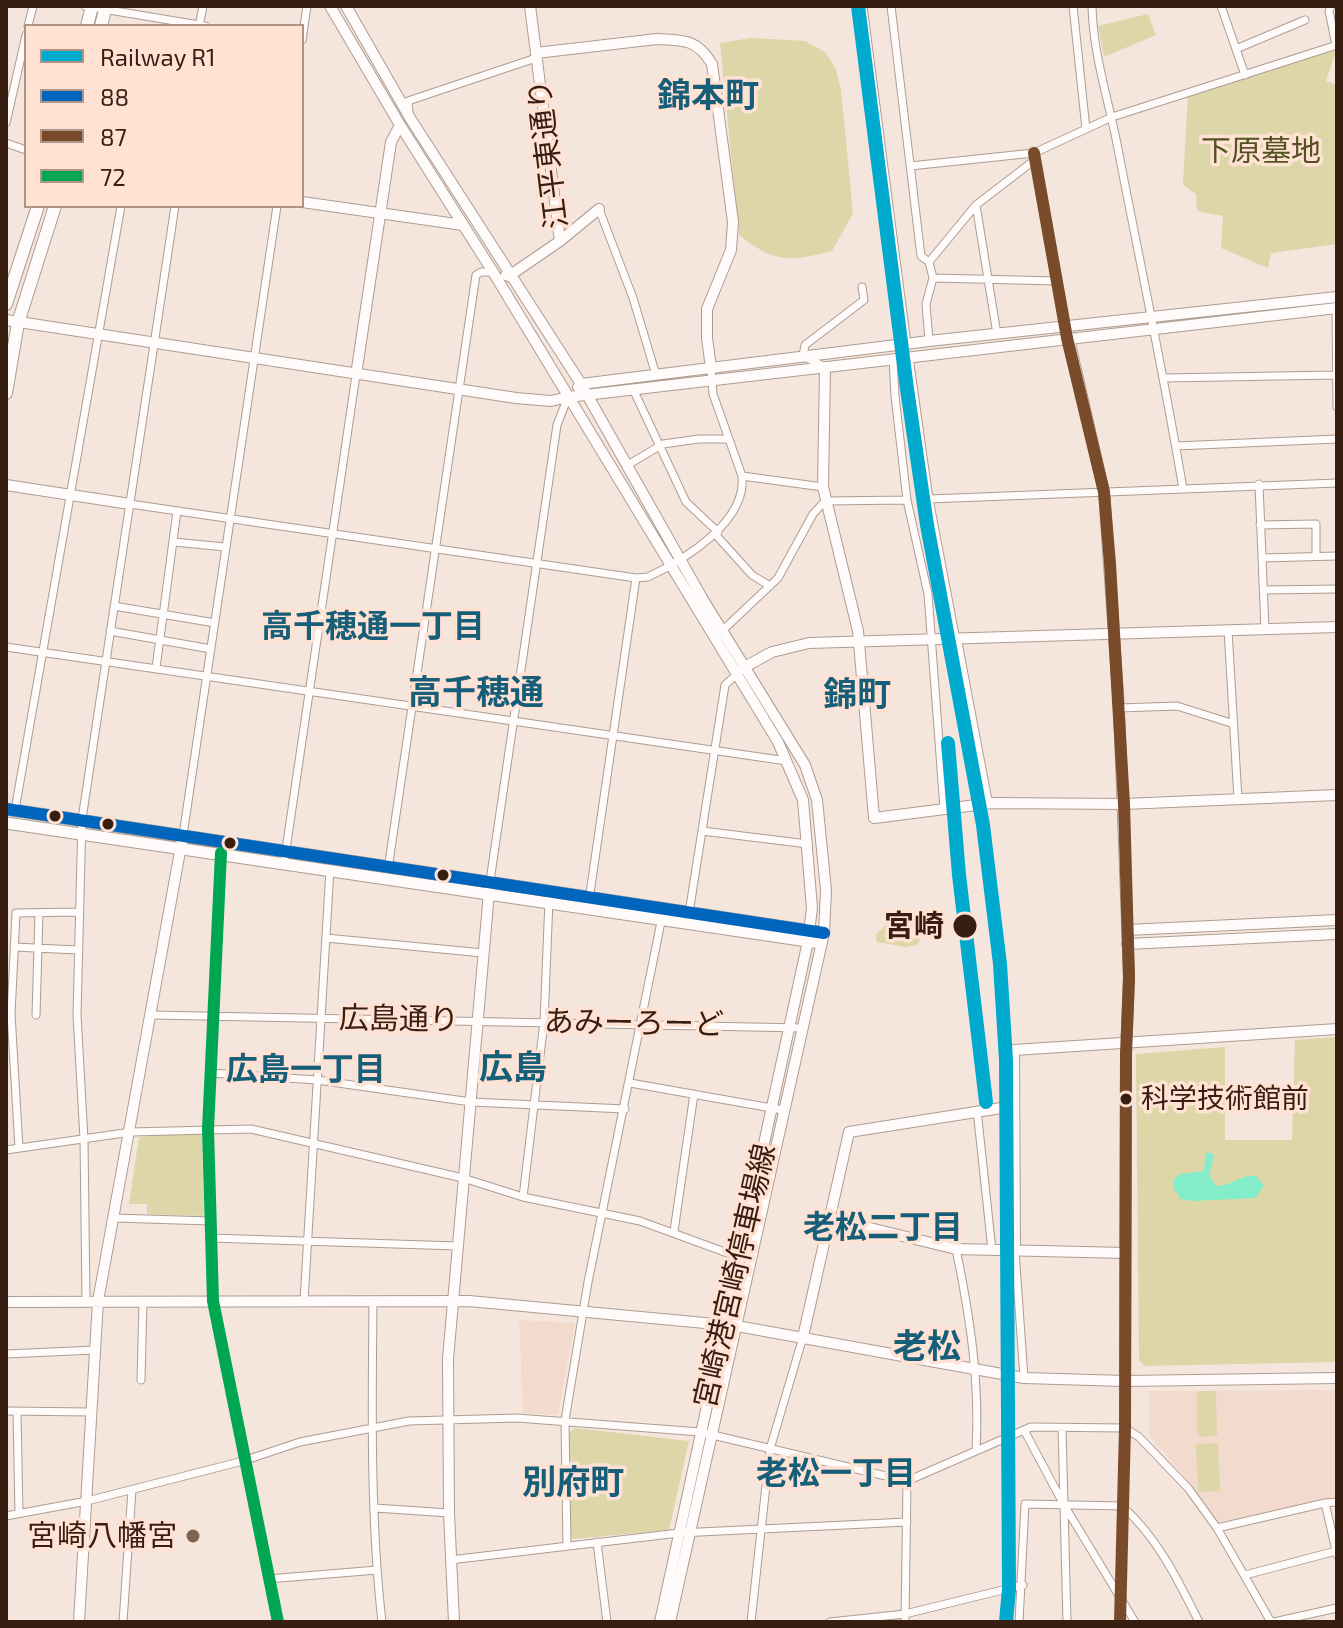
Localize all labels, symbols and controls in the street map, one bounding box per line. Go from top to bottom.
legend [24,24,304,208]
text: Railway R1 [100,42,216,71]
district label: 錦本町 [657,76,759,116]
street label: 江平東通り [521,77,575,231]
text: 88 [100,82,129,111]
text: 87 [100,122,127,151]
park label: 下原墓地 [1201,133,1321,169]
text: 72 [100,162,126,191]
district label: 高千穂通一丁目 [261,607,485,645]
district label: 高千穂通 [408,673,544,713]
district label: 錦町 [823,675,891,715]
unlabelled marker [47,808,63,824]
unlabelled marker [100,816,116,832]
unlabelled marker [222,835,238,851]
unlabelled marker [435,867,451,883]
place label: 宮崎 [884,908,944,944]
marker: 宮崎 [951,912,979,940]
street label: 広島通り [339,1000,459,1038]
street label: あみーろーど [544,1003,724,1043]
district label: 広島 [479,1048,547,1088]
district label: 広島一丁目 [226,1050,386,1088]
place label: 科学技術館前 [1141,1082,1309,1116]
marker: 科学技術館前 [1118,1091,1134,1107]
street label: 宮崎港宮崎停車場線 [687,1140,783,1412]
district label: 老松二丁目 [803,1208,963,1246]
district label: 老松 [893,1327,961,1367]
district label: 老松一丁目 [756,1454,916,1492]
district label: 別府町 [522,1463,624,1503]
place label: 宮崎八幡宮 [27,1518,177,1554]
marker: 宮崎八幡宮 [184,1527,202,1545]

